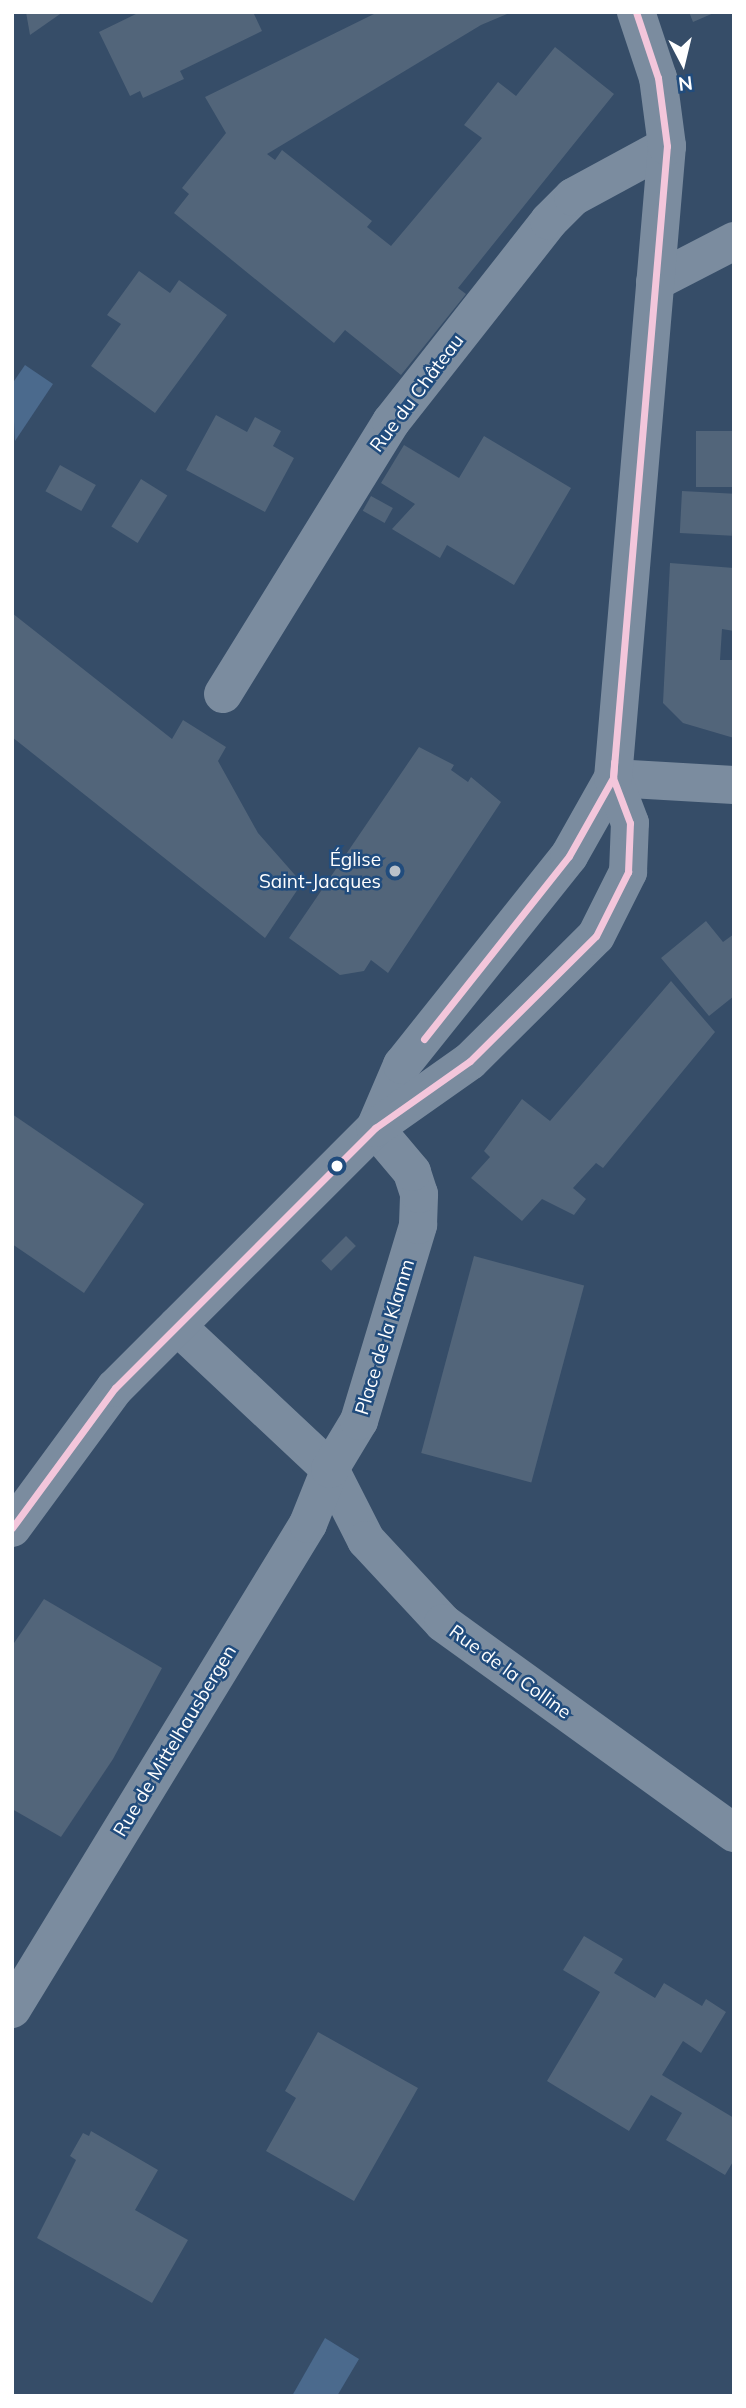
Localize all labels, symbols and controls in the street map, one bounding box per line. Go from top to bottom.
north arrow [648,28,718,98]
text: N [677,71,694,97]
street label: Rue du Château [365,330,469,456]
place label: Église Saint-Jacques [259,849,381,893]
marker: Église Saint-Jacques [387,863,403,879]
unlabelled marker [330,1159,344,1173]
street label: Place de la Klamm [350,1256,420,1418]
street label: Rue de la Colline [445,1620,575,1724]
street label: Rue de Mittelhausbergen [109,1641,241,1841]

